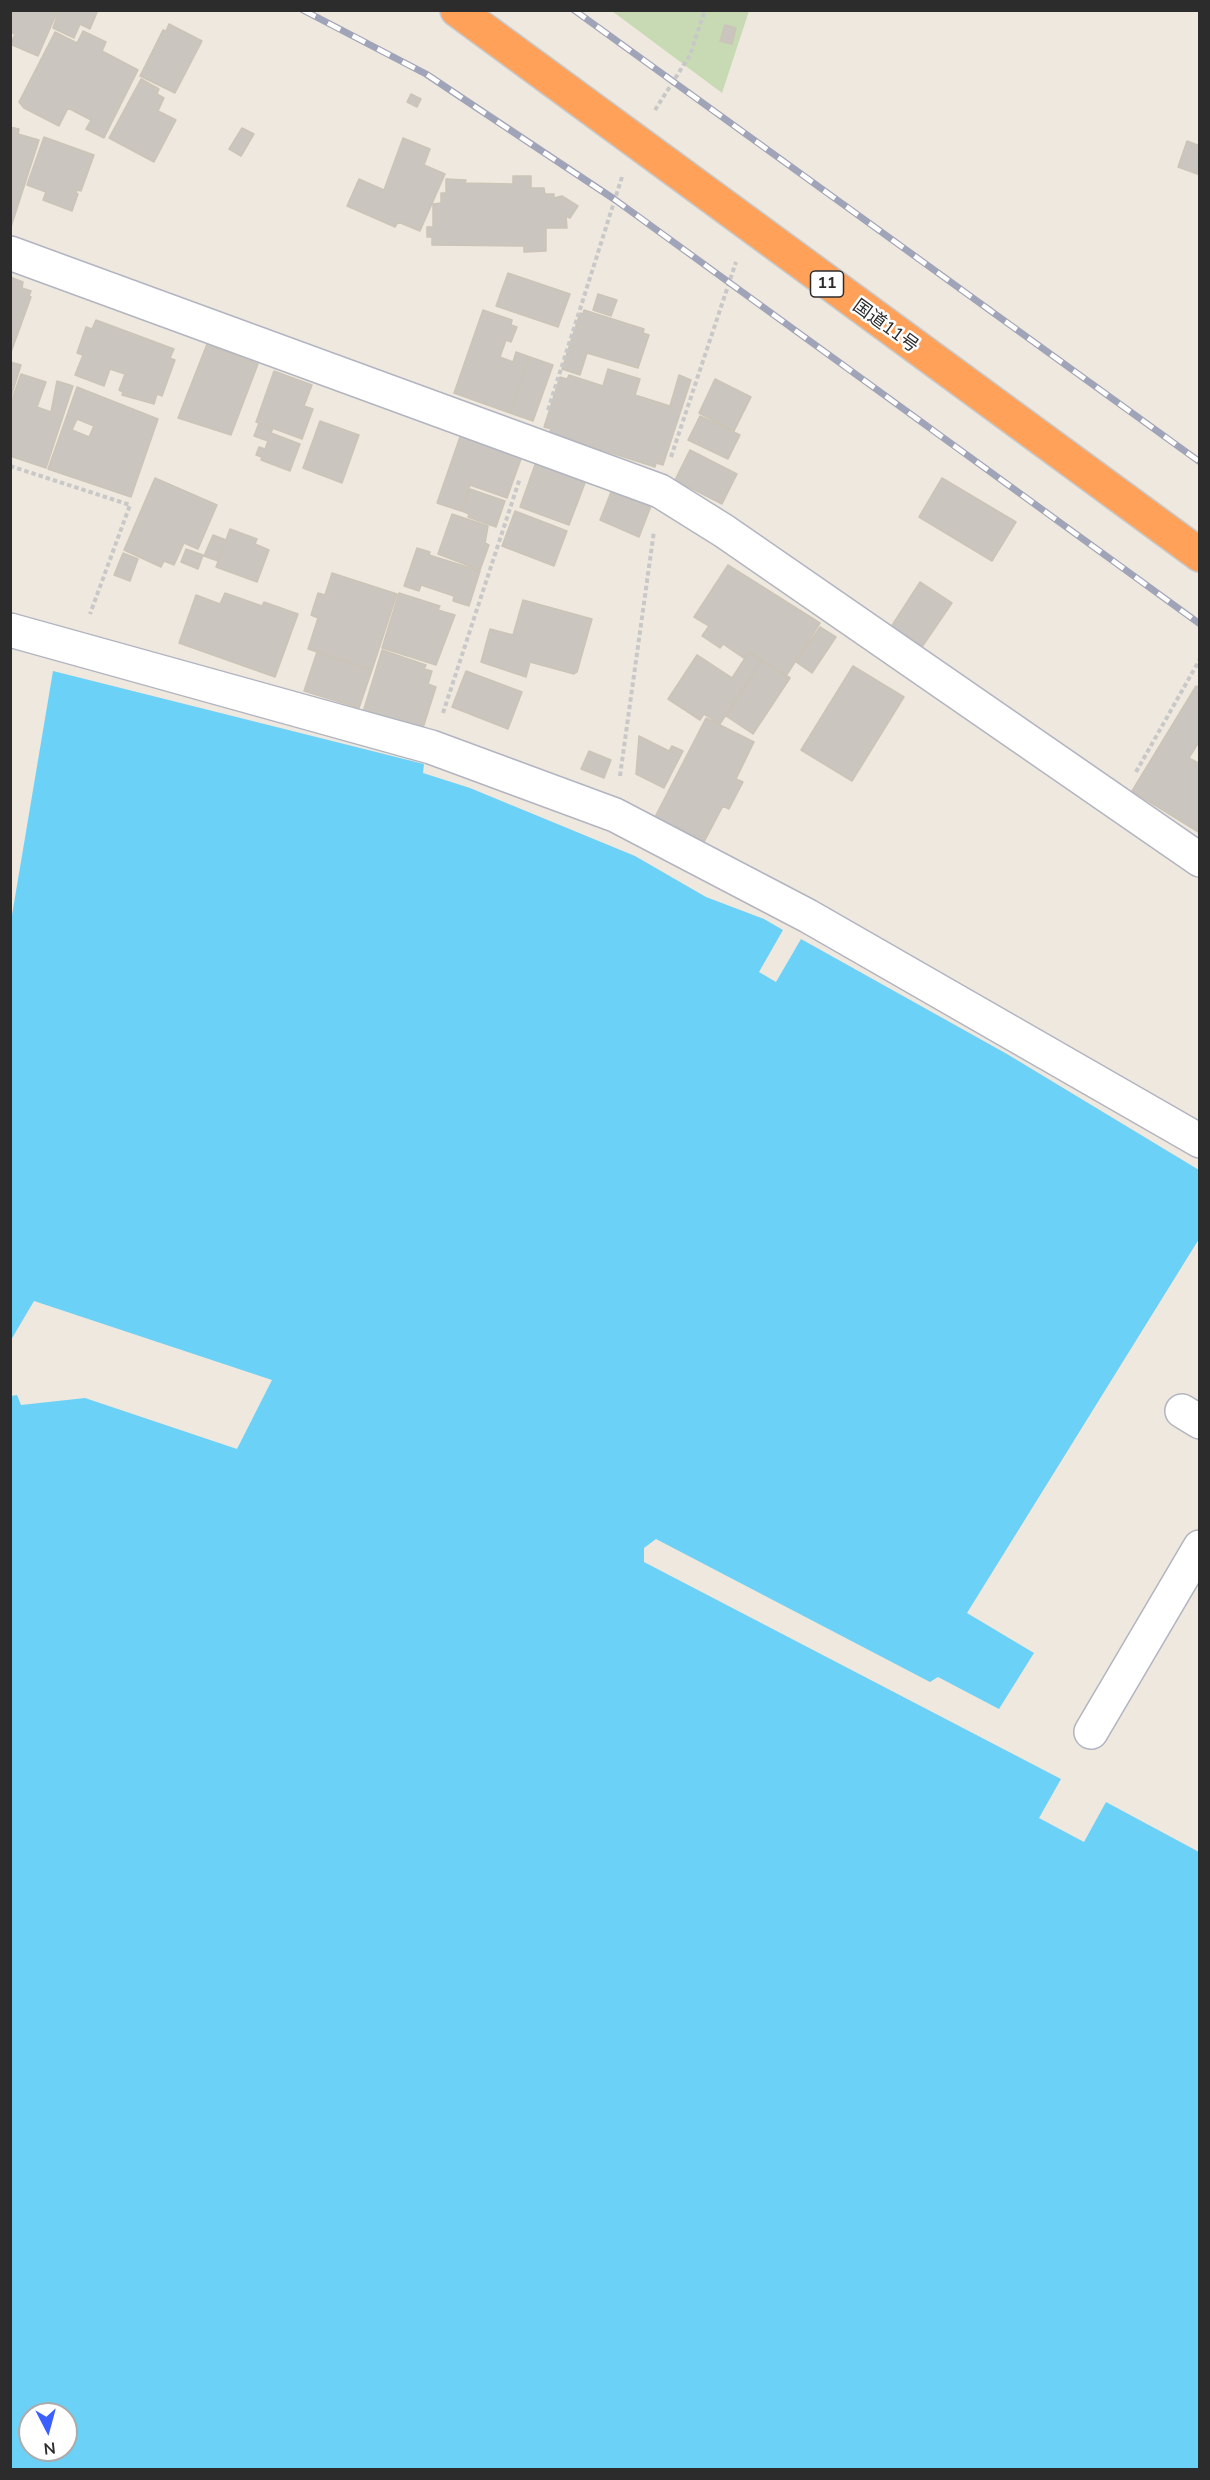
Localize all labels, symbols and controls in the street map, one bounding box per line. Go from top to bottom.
road number: 11 [810,271,844,297]
street label: 国道11号 [848,296,922,358]
north arrow [18,2402,78,2462]
text: N [43,2436,57,2459]

